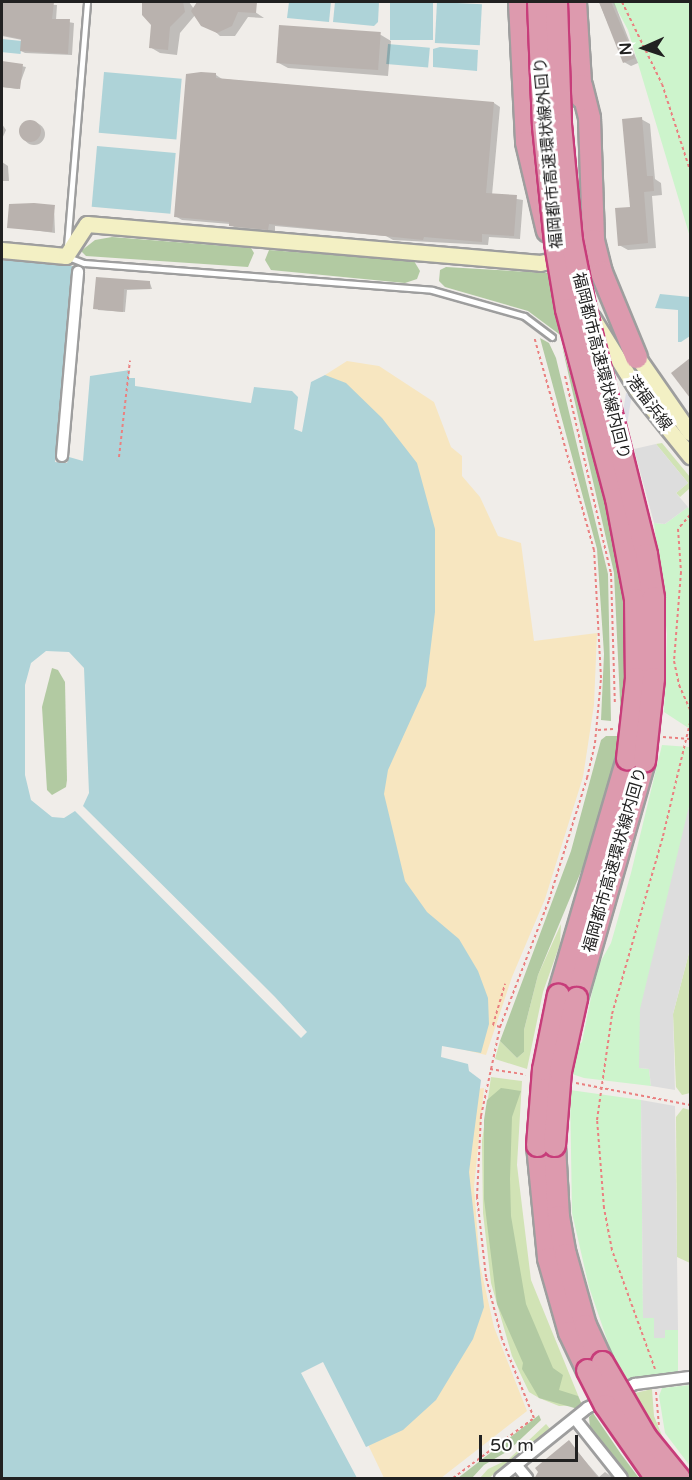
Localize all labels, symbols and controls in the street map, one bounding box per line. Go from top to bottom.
north arrow [614,18,674,78]
text: N [616,42,636,56]
street label: 福岡都市高速環状線外回り [531,57,567,249]
street label: 福岡都市高速環状線内回り [568,271,634,461]
street label: 港福浜線 [622,372,676,434]
street label: 福岡都市高速環状線内回り [579,765,651,955]
scale bar [482,1423,581,1461]
text: 50 m [490,1434,534,1456]

